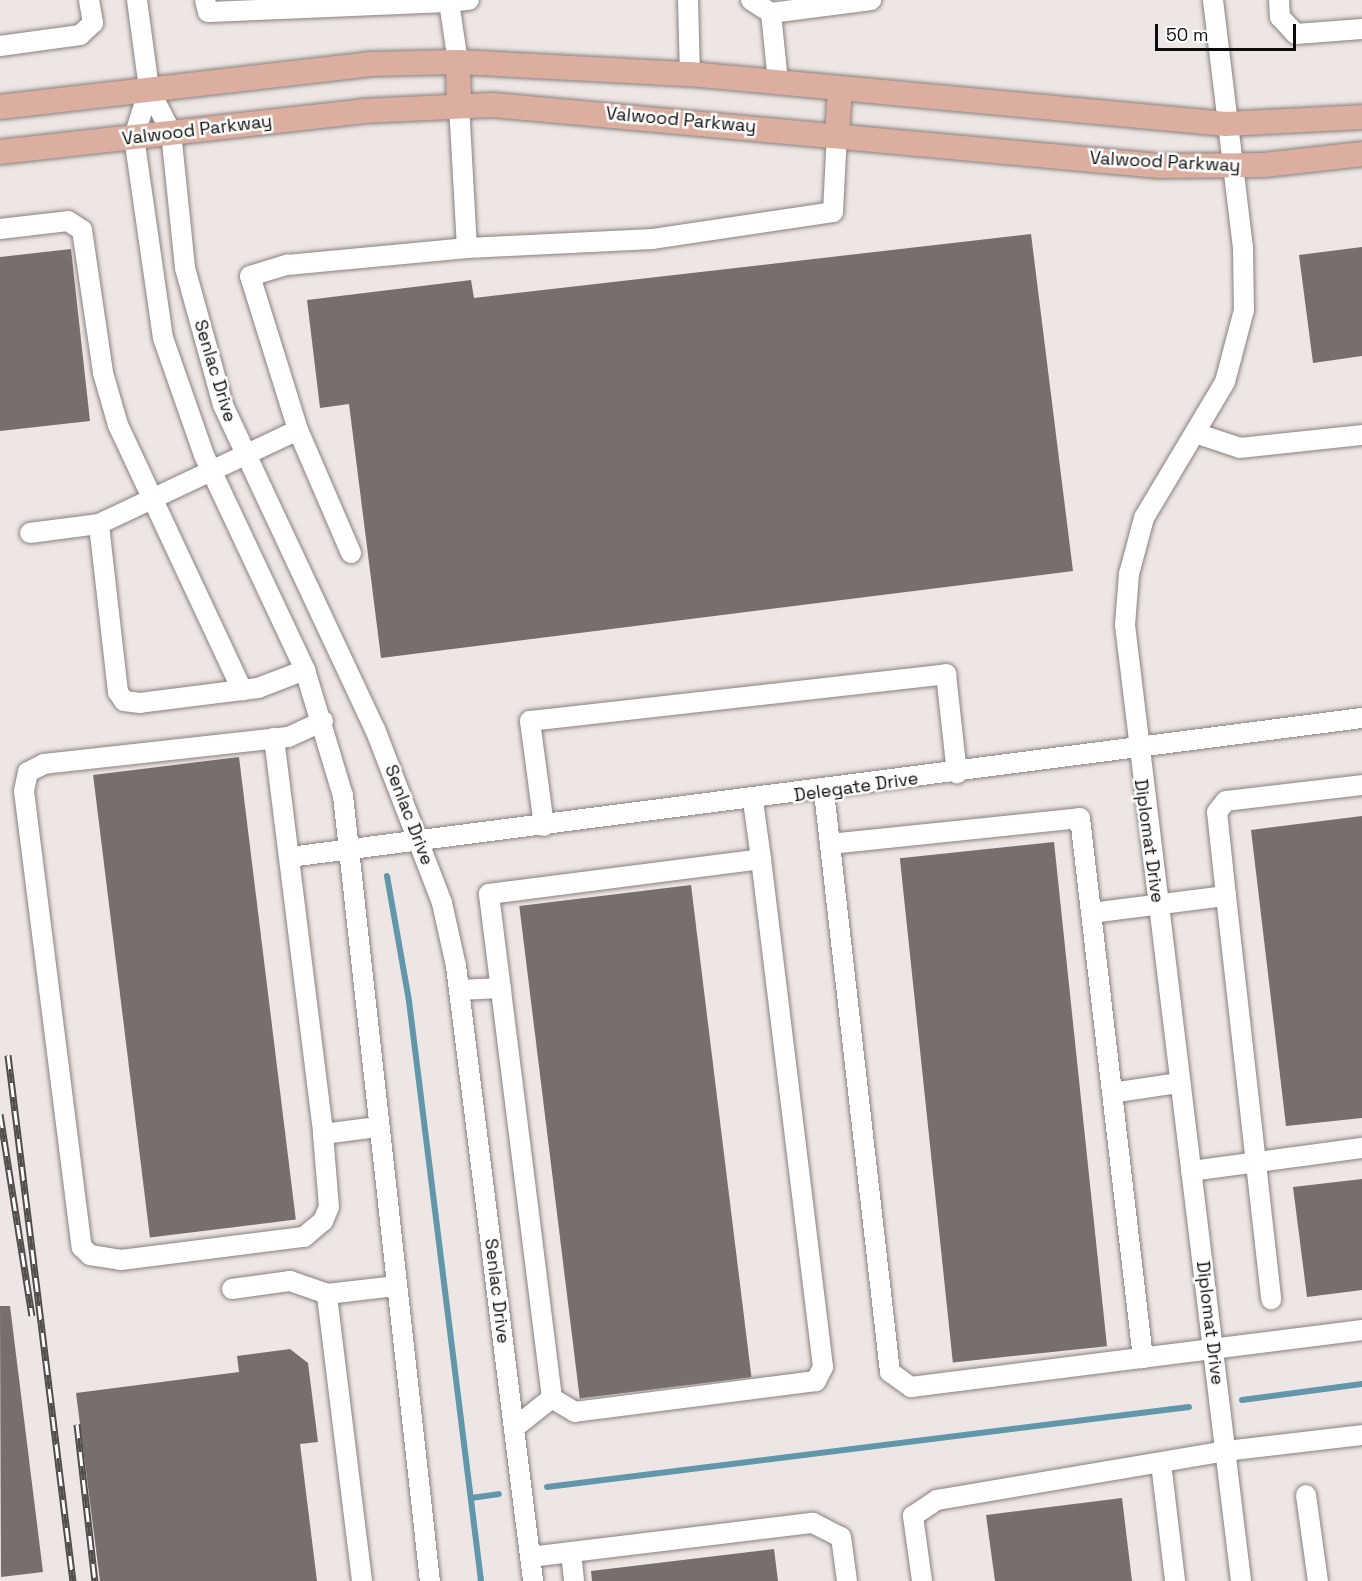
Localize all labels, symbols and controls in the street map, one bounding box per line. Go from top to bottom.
scale bar [1158,12,1299,50]
text: 50 m [1166,23,1208,46]
street label: Valwood Parkway [605,103,757,137]
street label: Valwood Parkway [121,110,273,150]
street label: Valwood Parkway [1089,147,1241,177]
street label: Senlac Drive [189,317,241,425]
street label: Senlac Drive [380,762,438,868]
street label: Delegate Drive [792,768,920,806]
street label: Diplomat Drive [1130,778,1168,904]
street label: Senlac Drive [480,1237,514,1345]
street label: Diplomat Drive [1192,1260,1228,1386]

